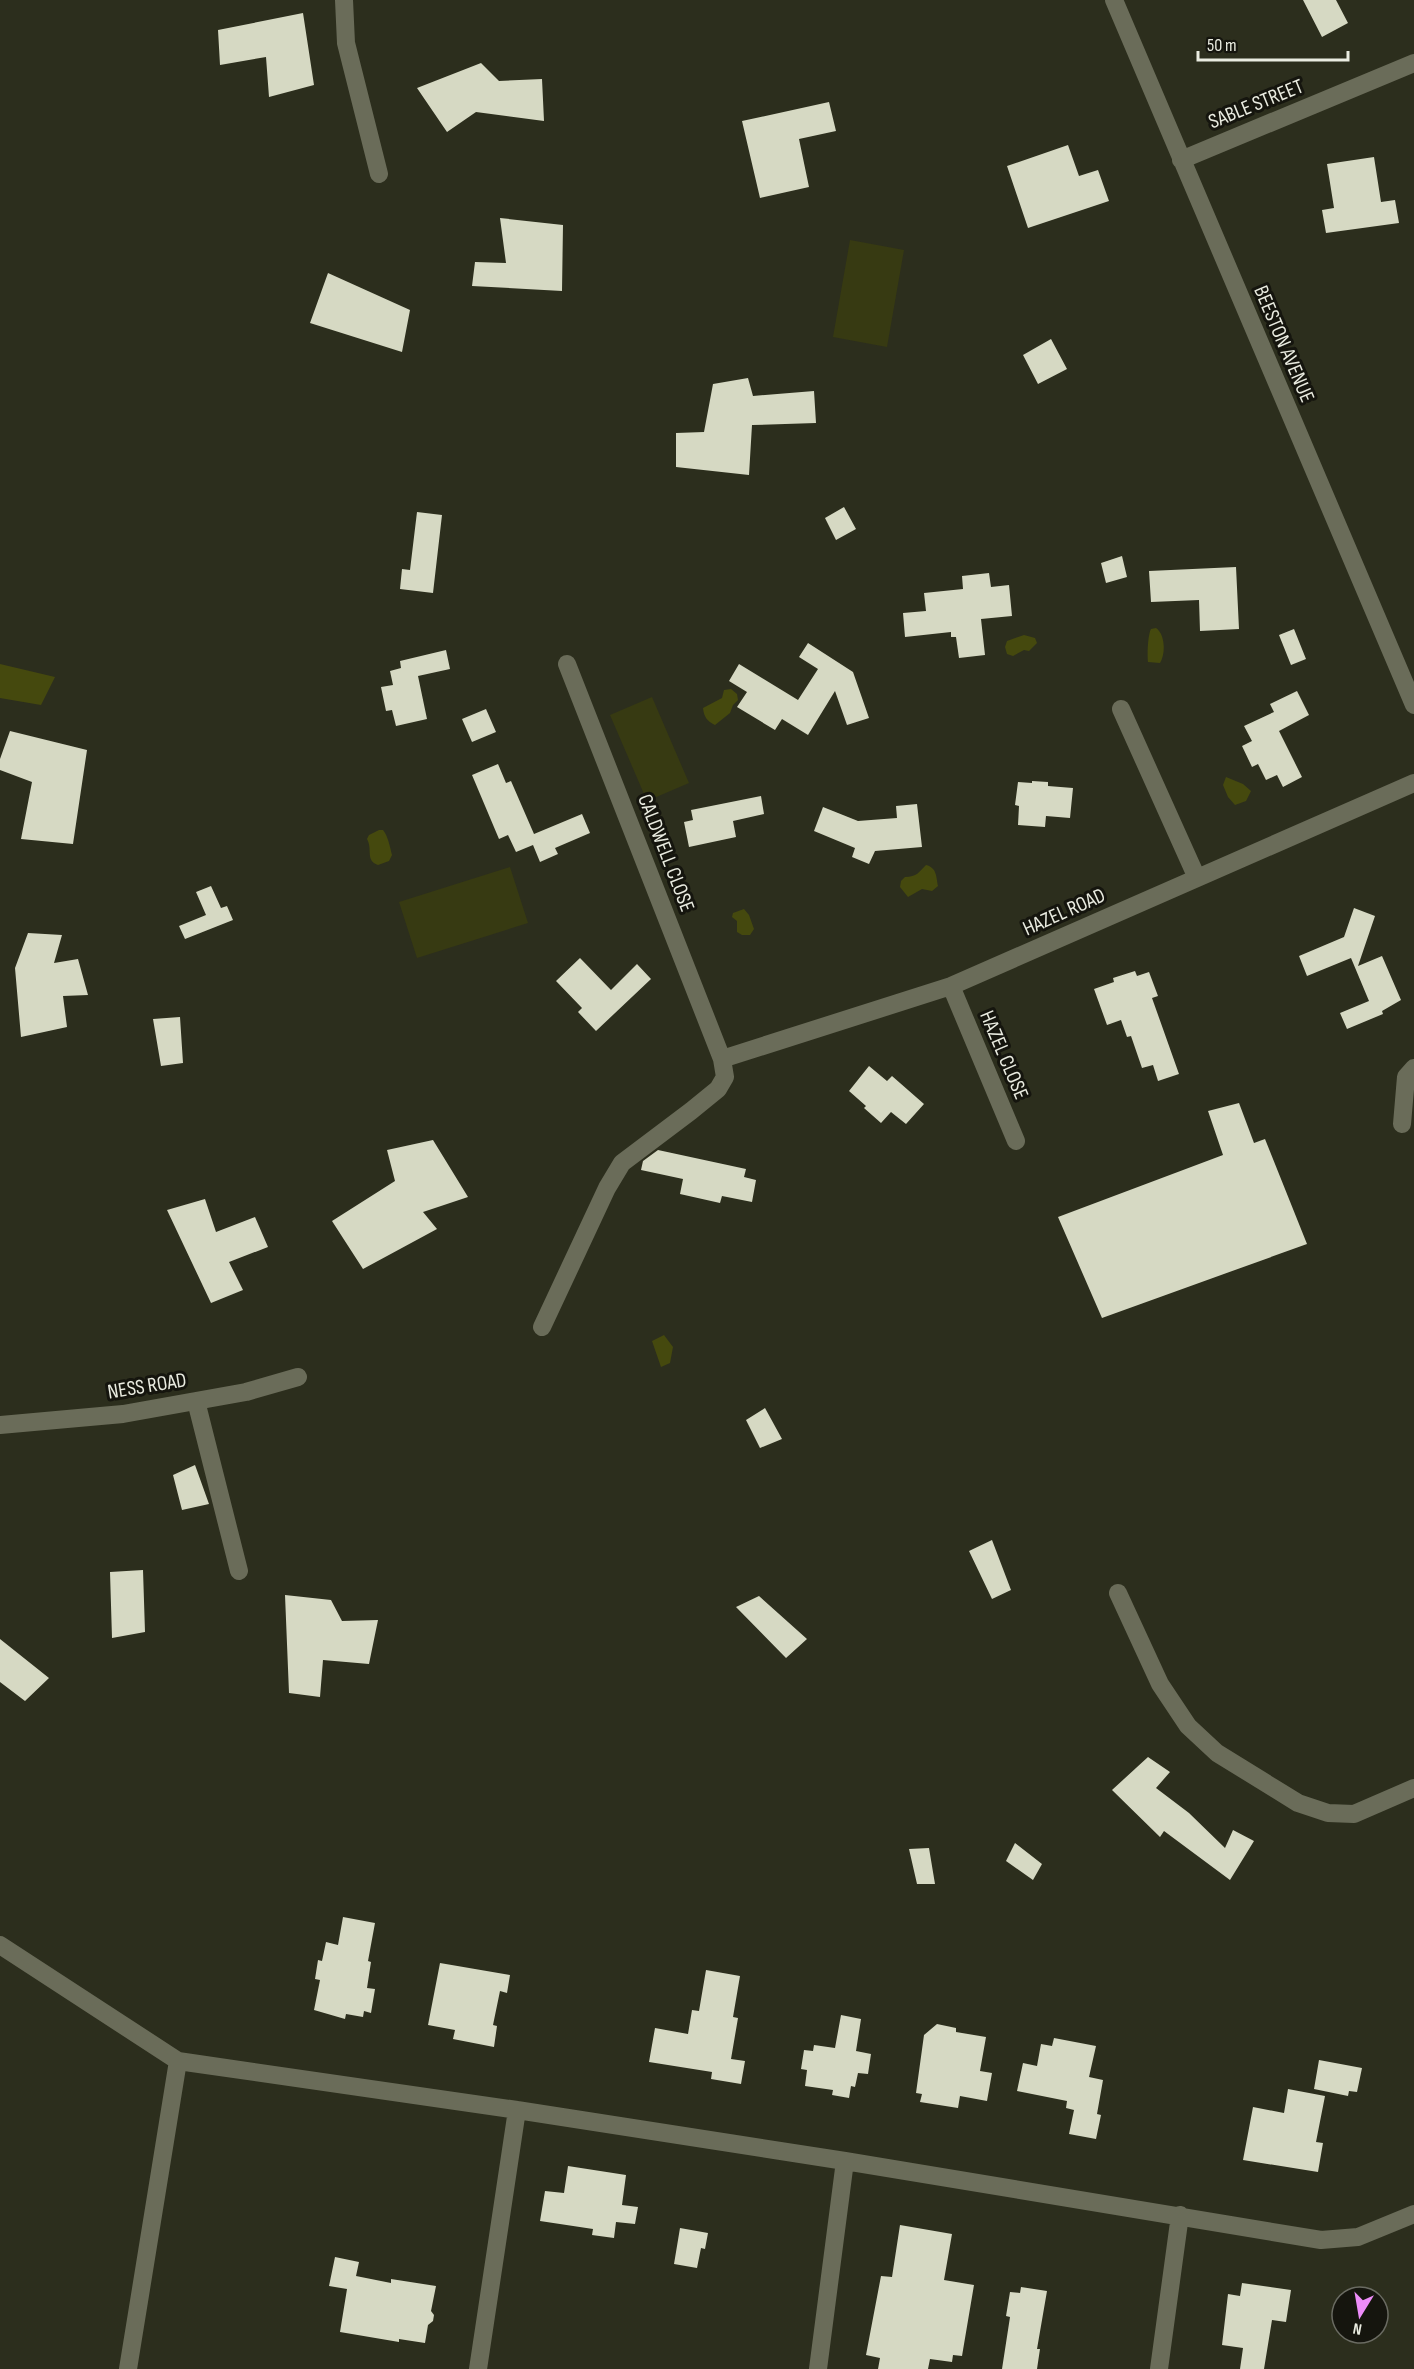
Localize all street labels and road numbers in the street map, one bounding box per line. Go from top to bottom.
street label: SABLE STREET [1205,74,1307,134]
street label: BEESTON AVENUE [1248,282,1320,406]
street label: CALDWELL CLOSE [632,791,700,915]
street label: HAZEL ROAD [1019,883,1109,941]
street label: HAZEL CLOSE [974,1007,1034,1103]
street label: NESS ROAD [106,1367,188,1405]

